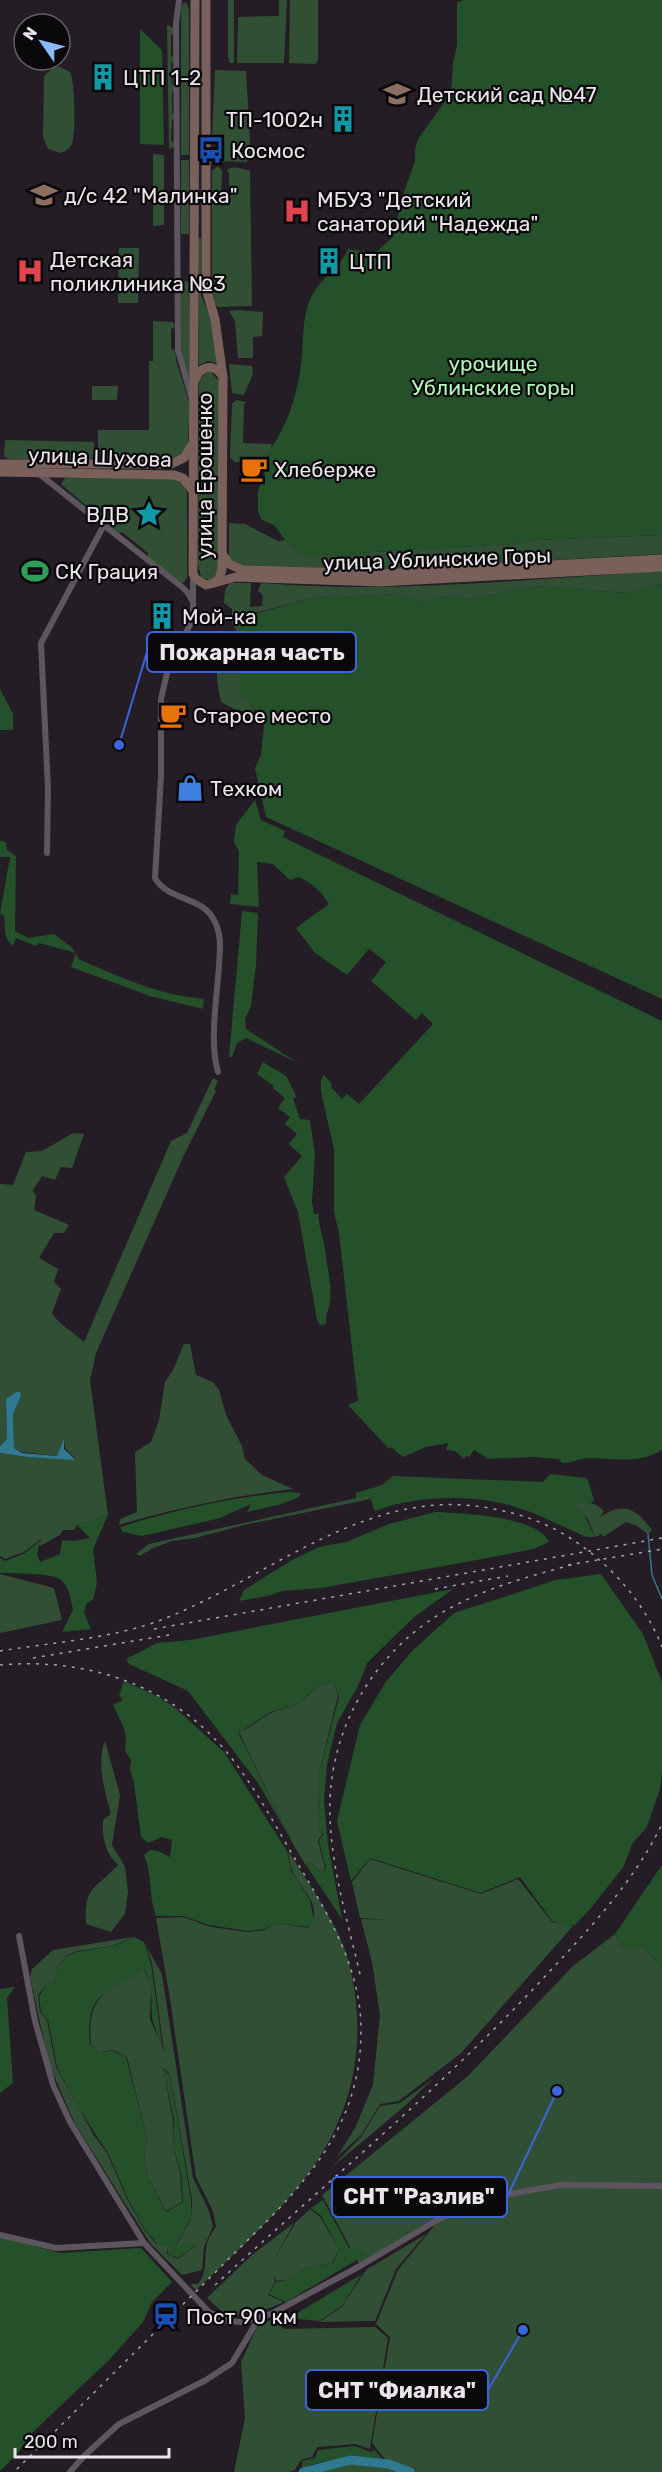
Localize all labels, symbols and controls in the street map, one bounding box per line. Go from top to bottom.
north arrow [12,12,72,72]
text: N [19,24,41,44]
building icon: ЦТП 1-2 [88,62,118,92]
place label: ЦТП 1-2 [123,65,201,90]
school or university icon: Детский сад №47 [382,79,412,109]
place label: Детский сад №47 [417,82,597,107]
building icon: ТП-1002н [328,104,358,134]
place label: ТП-1002н [226,107,323,132]
bus stop icon: Космос [196,135,226,165]
place label: Космос [231,138,305,163]
school or university icon: д/с 42 "Малинка" [29,180,59,210]
place label: д/с 42 "Малинка" [64,183,238,208]
place label: МБУЗ "Детский санаторий "Надежда" [317,187,538,236]
hospital icon: МБУЗ "Детский санаторий "Надежда" [282,196,312,226]
building icon: ЦТП [314,246,344,276]
place label: Детская поликлиника №3 [50,247,226,296]
place label: ЦТП [349,249,392,274]
hospital icon: Детская поликлиника №3 [15,256,45,286]
park label: урочище Ублинские горы [411,351,575,400]
street label: улица Ерошенко [192,393,217,559]
street label: улица Шухова [28,442,172,472]
cafe icon: Хлеберже [239,454,269,484]
place label: Хлеберже [274,457,376,482]
place icon: ВДВ [134,499,164,529]
place label: ВДВ [86,502,129,527]
street label: улица Ублинские Горы [323,543,551,575]
sports icon: СК Грация [20,556,50,586]
place label: СК Грация [55,559,158,584]
building icon: Мой-ка [147,601,177,631]
place label: Мой-ка [182,604,257,629]
callout: Пожарная часть [147,632,356,672]
text: Пожарная часть [159,639,345,666]
cafe icon: Старое место [158,700,188,730]
place label: Старое место [193,703,331,728]
shop icon: Техком [175,773,205,803]
place label: Техком [210,776,282,801]
callout: СНТ "Разлив" [332,2177,507,2217]
text: СНТ "Разлив" [343,2183,495,2210]
station icon: Пост 90 км [151,2301,181,2331]
place label: Пост 90 км [186,2304,297,2329]
callout: СНТ "Фиалка" [306,2370,488,2410]
text: СНТ "Фиалка" [318,2377,476,2404]
scale bar [15,2421,170,2459]
text: 200 m [24,2431,78,2453]

